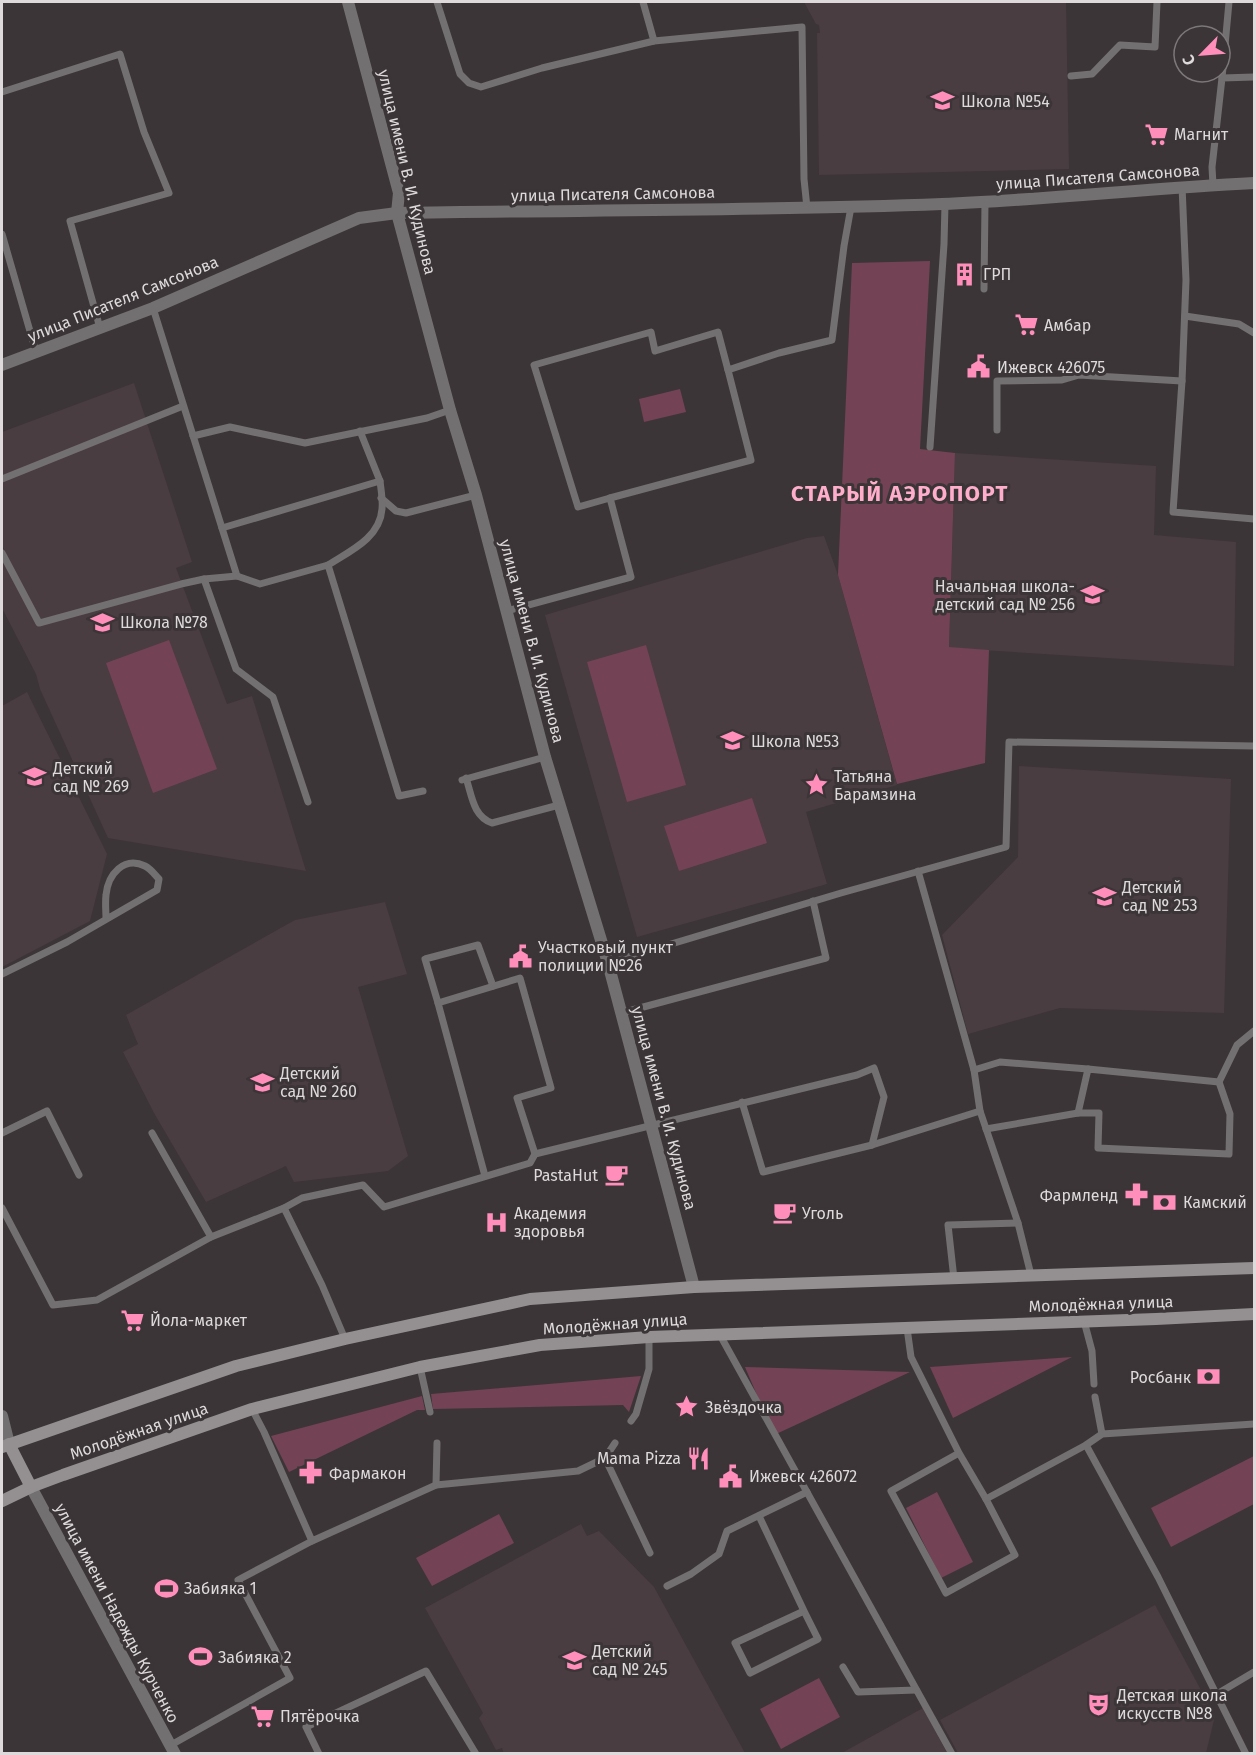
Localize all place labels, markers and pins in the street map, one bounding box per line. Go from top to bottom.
school or university icon: Школа №54 [930,88,956,114]
place label: Школа №54 [961,92,1050,111]
supermarket icon: Магнит [1143,121,1169,147]
place label: Магнит [1174,125,1229,144]
building icon: ГРП [952,261,978,287]
place label: ГРП [983,265,1011,284]
supermarket icon: Амбар [1013,312,1039,338]
place label: Амбар [1044,316,1091,335]
public building icon: Ижевск 426075 [966,354,992,380]
place label: Ижевск 426075 [997,358,1105,377]
place label: Начальная школа- детский сад № 256 [935,577,1075,614]
school or university icon: Начальная школа- детский сад № 256 [1080,582,1106,608]
school or university icon: Школа №78 [89,609,115,635]
place label: Школа №78 [120,613,208,632]
school or university icon: Школа №53 [720,728,746,754]
place label: Школа №53 [751,732,839,751]
place label: Детский сад № 269 [52,759,129,796]
school or university icon: Детский сад № 269 [22,764,48,790]
place label: Татьяна Барамзина [834,767,917,804]
place icon: Татьяна Барамзина [803,772,829,798]
place label: Детский сад № 253 [1121,878,1197,915]
school or university icon: Детский сад № 253 [1091,883,1117,909]
place label: Участковый пункт полиции №26 [538,938,674,975]
public building icon: Участковый пункт полиции №26 [507,943,533,969]
place label: Детский сад № 260 [279,1064,357,1101]
school or university icon: Детский сад № 260 [249,1069,275,1095]
cafe icon: PastaHut [603,1162,629,1188]
place label: PastaHut [533,1166,598,1185]
pharmacy icon: Фармленд [1123,1182,1149,1208]
place label: Фармленд [1040,1186,1118,1205]
bank icon: Камский [1152,1189,1178,1215]
place label: Камский [1183,1193,1247,1212]
cafe icon: Уголь [771,1200,797,1226]
place label: Академия здоровья [514,1204,587,1241]
place label: Уголь [802,1204,843,1223]
hospital icon: Академия здоровья [483,1209,509,1235]
supermarket icon: Йола-маркет [119,1307,145,1333]
place label: Йола-маркет [150,1311,248,1330]
bank icon: Росбанк [1196,1364,1222,1390]
place label: Росбанк [1130,1368,1192,1387]
place icon: Звёздочка [674,1394,700,1420]
place label: Звёздочка [705,1398,782,1417]
restaurant icon: Mama Pizza [686,1445,712,1471]
place label: Mama Pizza [597,1449,681,1468]
pharmacy icon: Фармакон [298,1460,324,1486]
public building icon: Ижевск 426072 [718,1463,744,1489]
place label: Фармакон [329,1464,407,1483]
place label: Ижевск 426072 [749,1467,857,1486]
sports icon: Забияка 1 [153,1575,179,1601]
place label: Забияка 1 [184,1579,257,1598]
place label: Детский сад № 245 [591,1642,667,1679]
sports icon: Забияка 2 [187,1644,213,1670]
school or university icon: Детский сад № 245 [561,1647,587,1673]
place label: Забияка 2 [218,1648,292,1667]
place label: Детская школа искусств №8 [1116,1686,1227,1723]
theatre icon: Детская школа искусств №8 [1086,1691,1112,1717]
supermarket icon: Пятёрочка [249,1703,275,1729]
place label: Пятёрочка [280,1707,360,1726]

